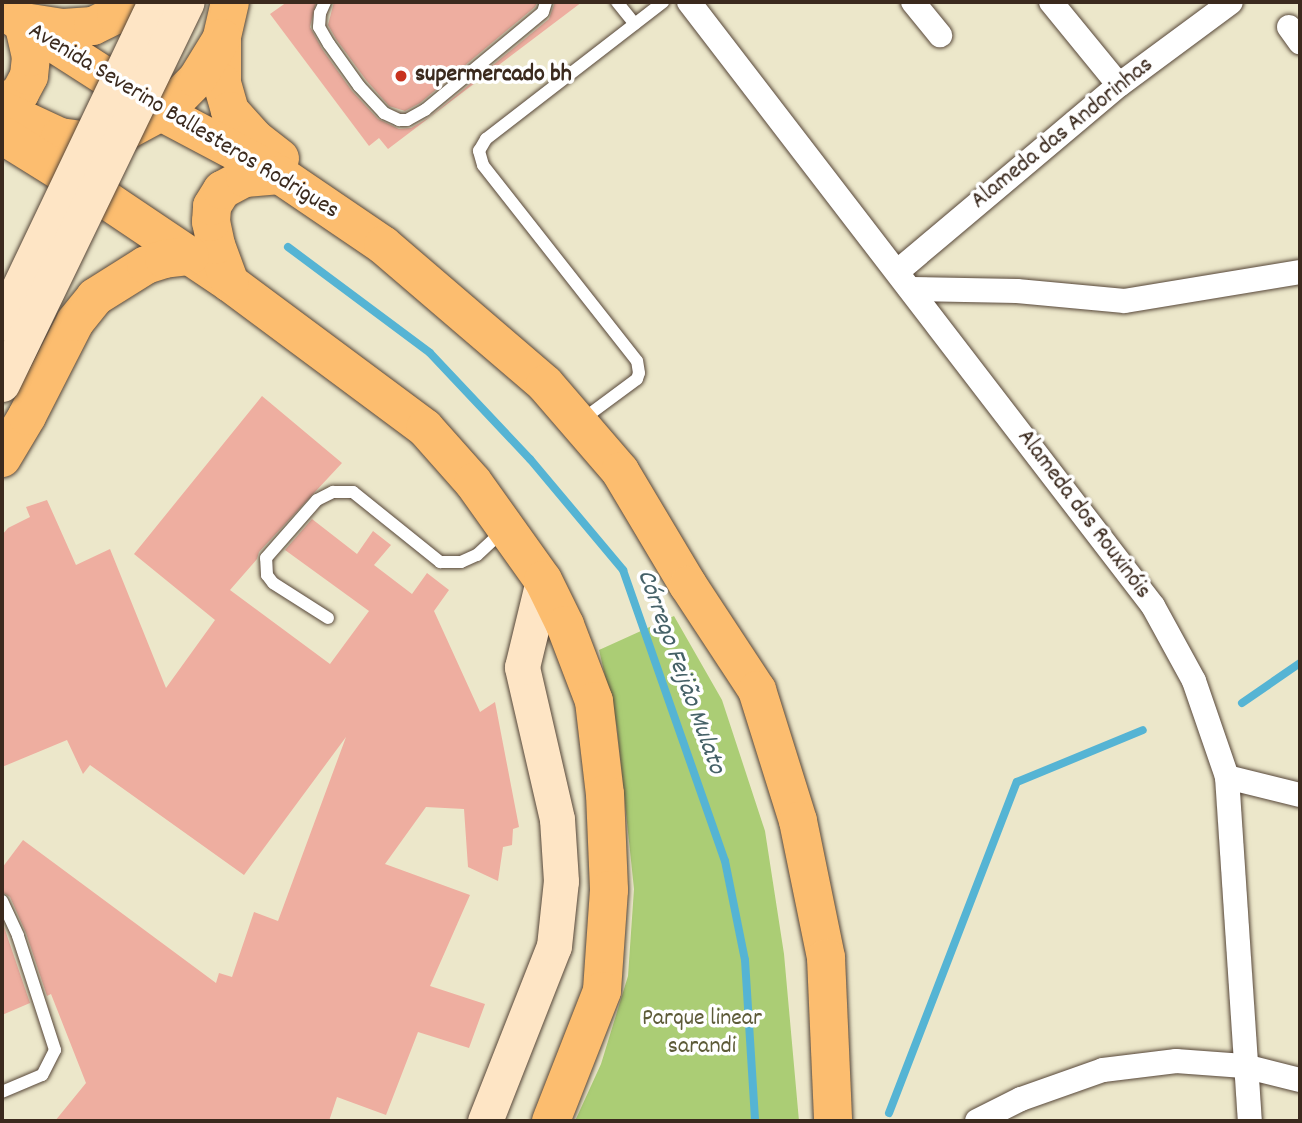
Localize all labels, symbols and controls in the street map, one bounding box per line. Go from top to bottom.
street label: Avenida Severino Ballesteros Rodrigues [22,18,344,226]
street label: Alameda das Andorinhas [966,52,1160,216]
place label: supermercado bh [415,62,572,90]
marker: supermercado bh [393,68,409,84]
street label: Alameda dos Rouxinóis [1010,424,1156,606]
water label: Córrego Feijão Mulato [629,566,731,778]
park label: Parque linear sarandi [642,1006,762,1062]

